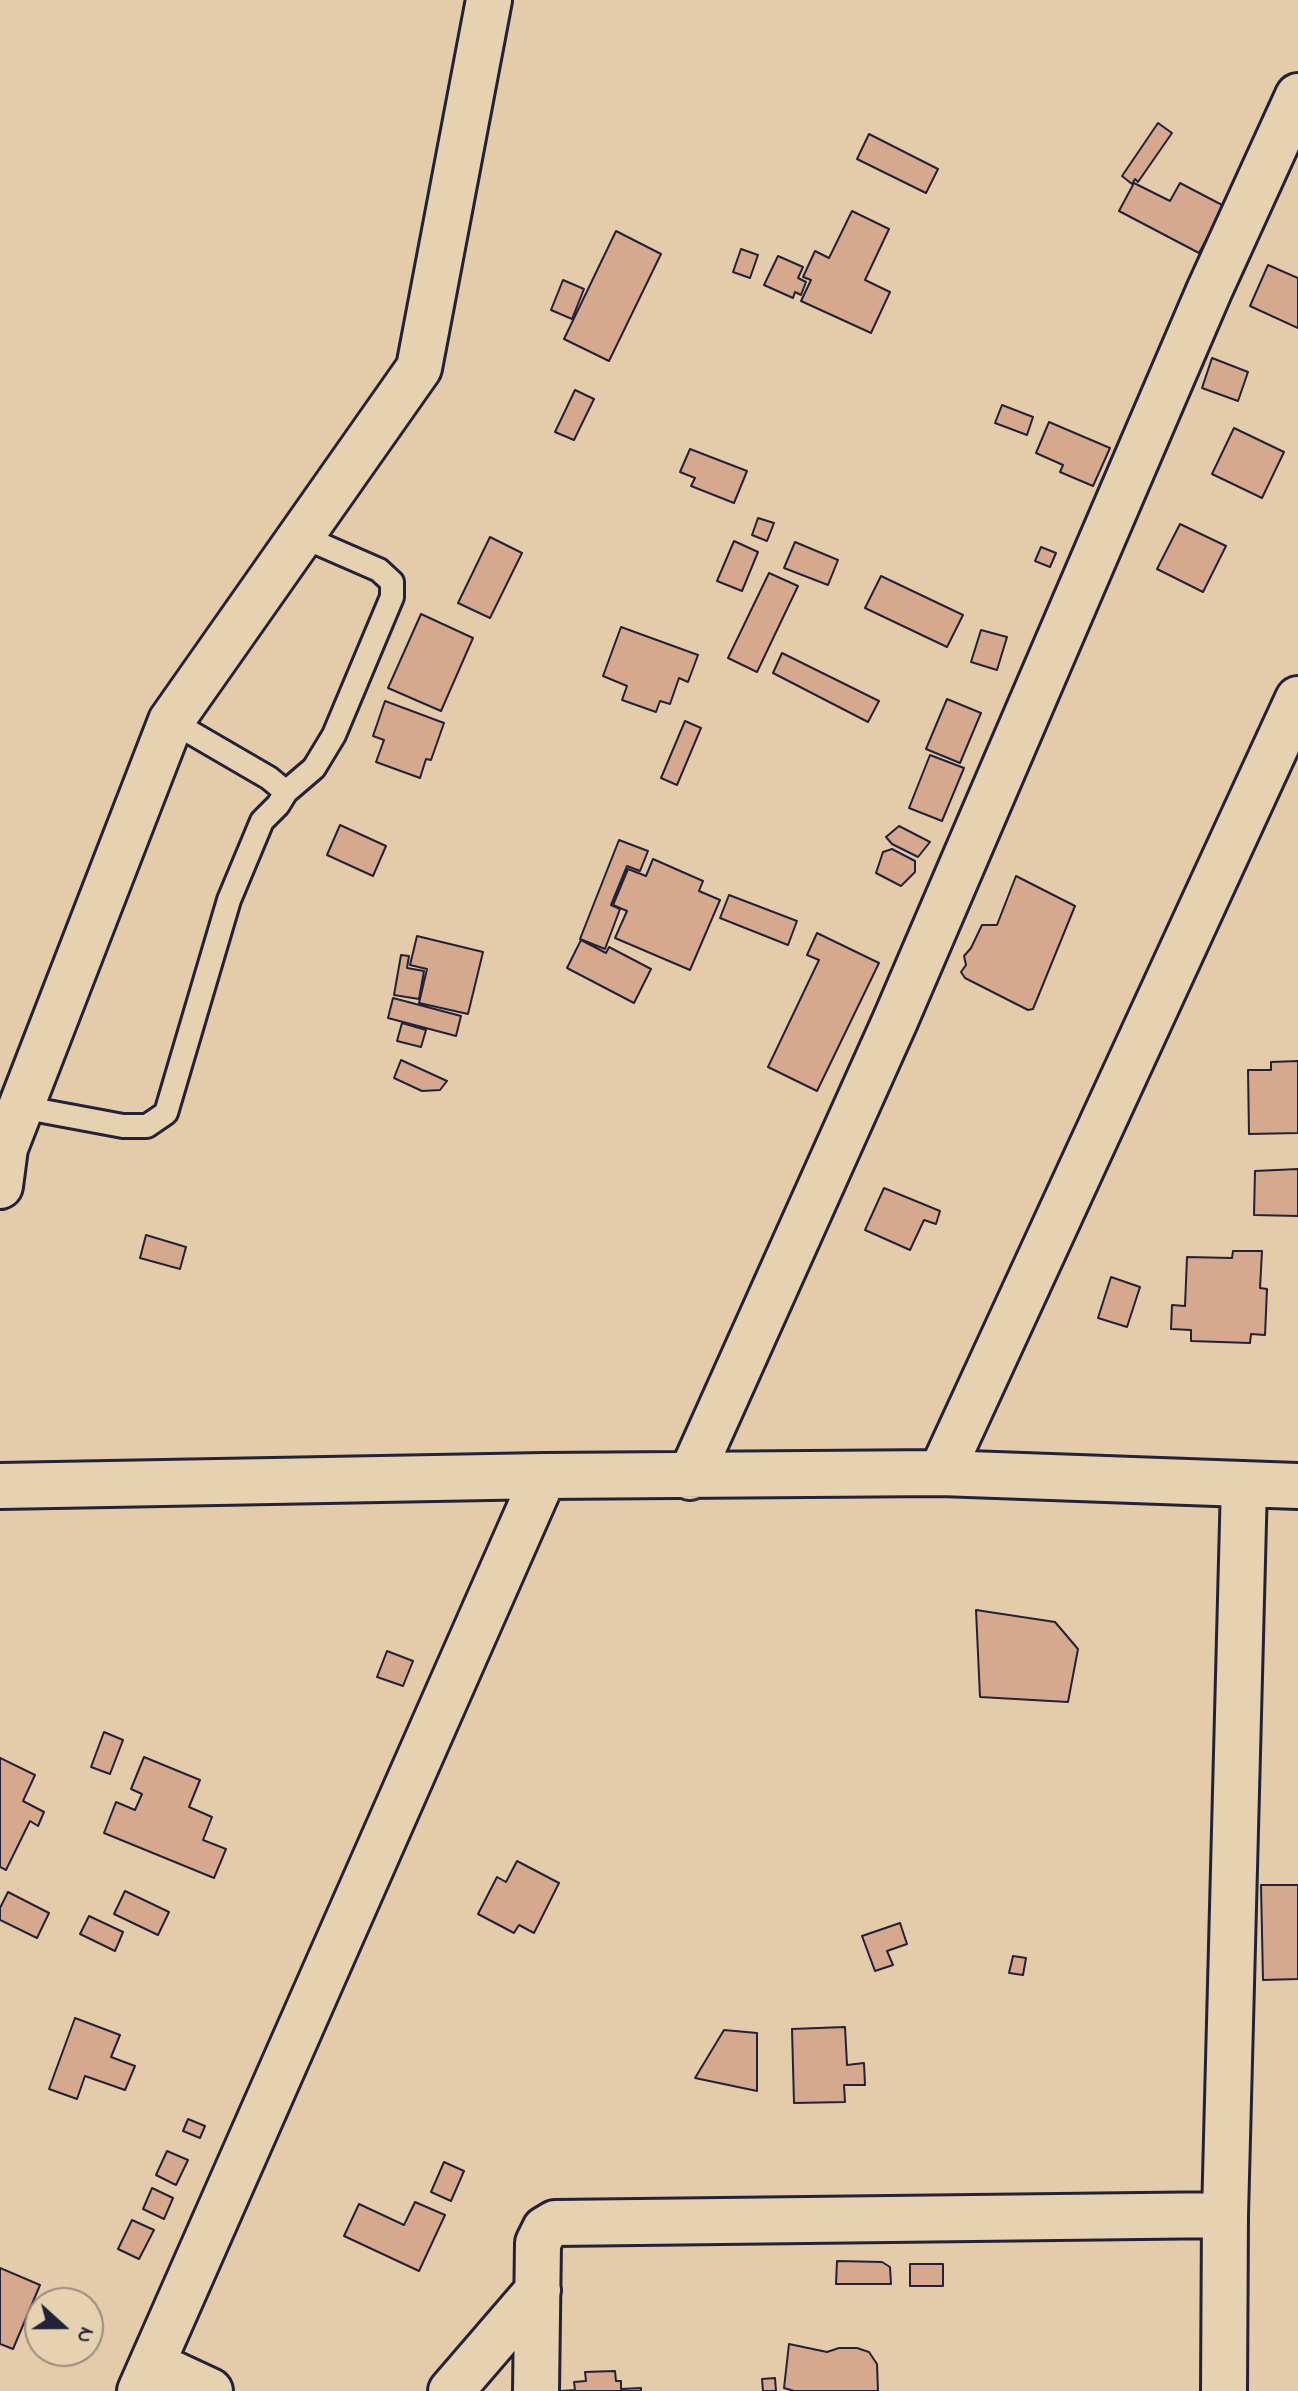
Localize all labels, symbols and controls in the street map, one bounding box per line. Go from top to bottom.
north arrow [24,2287,104,2367]
text: N [67,2322,102,2348]

